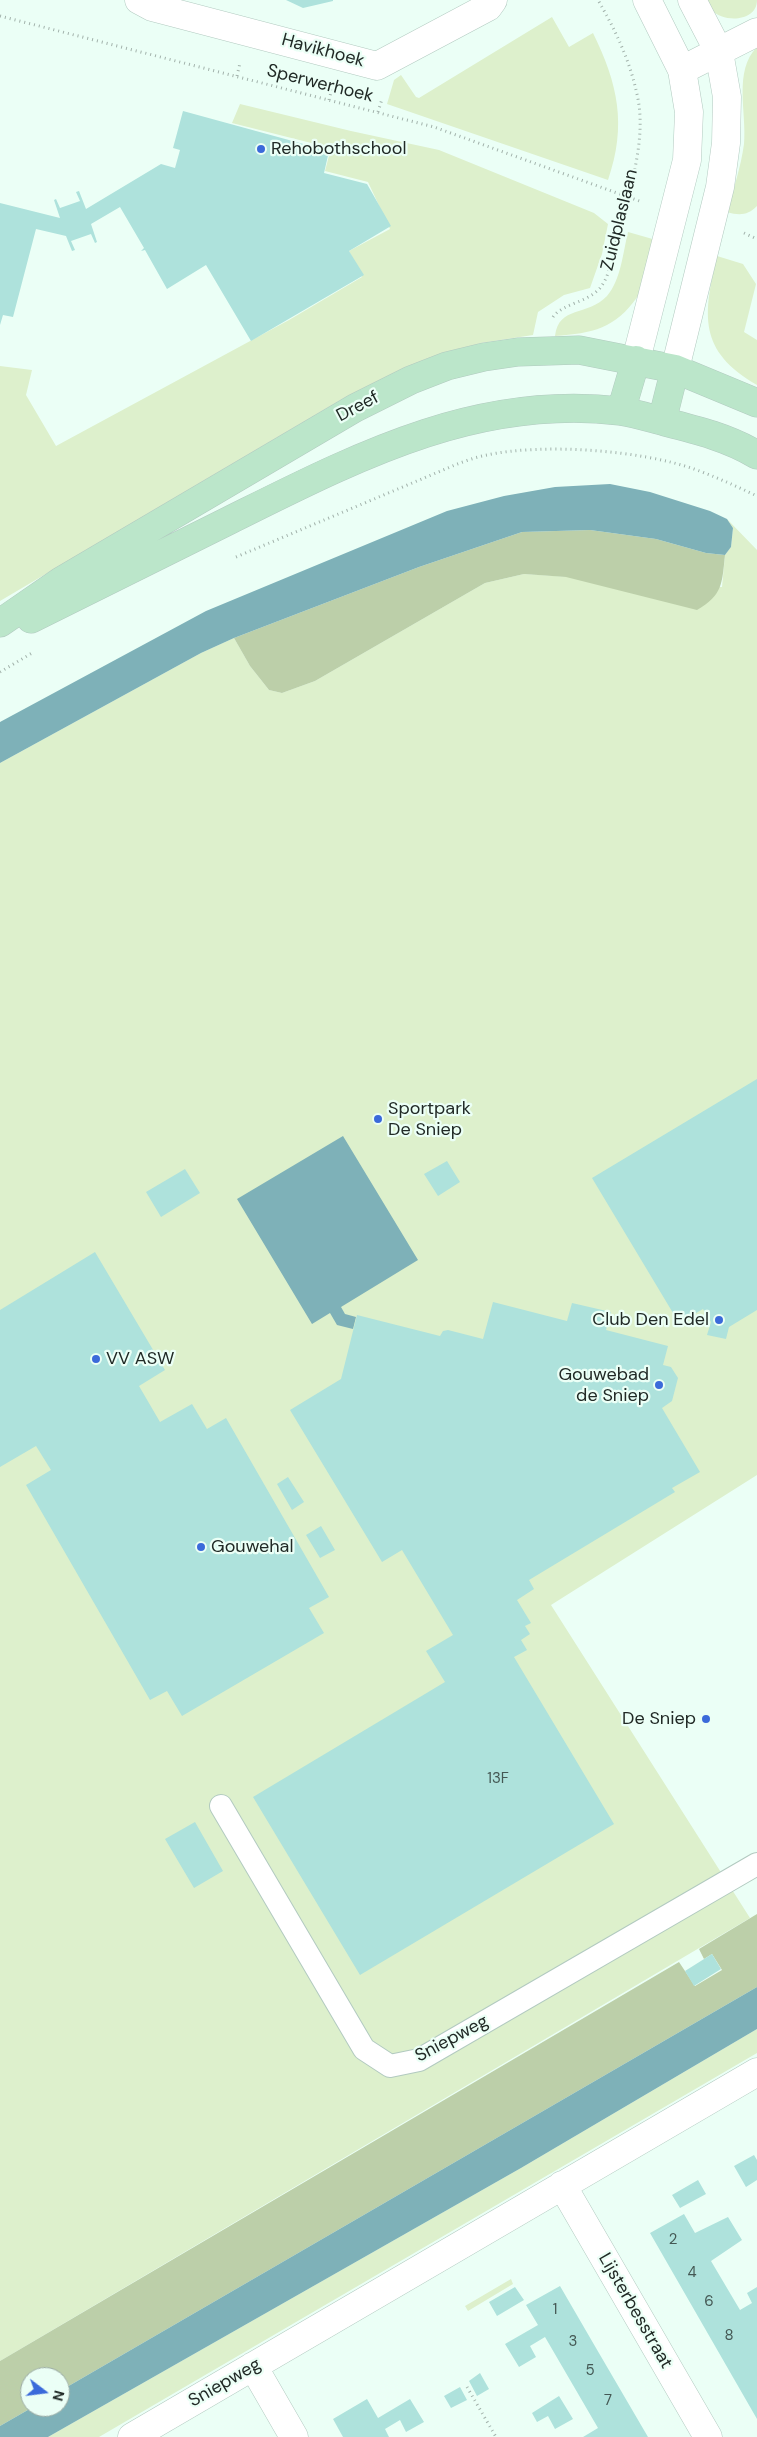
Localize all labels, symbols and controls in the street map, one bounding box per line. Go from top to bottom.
street label: Havikhoek [279,30,367,72]
street label: Sperwerhoek [264,60,376,108]
place label: Rehobothschool [271,138,406,160]
marker: Rehobothschool [255,143,267,155]
street label: Zuidplaslaan [597,167,643,273]
street label: Dreef [333,387,383,427]
place label: Sportpark De Sniep [388,1098,471,1140]
marker: Sportpark De Sniep [372,1113,384,1125]
place label: Club Den Edel [592,1309,709,1331]
marker: Club Den Edel [713,1314,725,1326]
place label: VV ASW [106,1348,174,1370]
marker: VV ASW [90,1353,102,1365]
place label: Gouwebad de Sniep [558,1364,649,1406]
marker: Gouwebad de Sniep [653,1379,665,1391]
place label: Gouwehal [211,1536,293,1558]
marker: Gouwehal [195,1541,207,1553]
place label: De Sniep [622,1708,696,1730]
marker: De Sniep [700,1713,712,1725]
house number: 13F [487,1770,509,1788]
street label: Sniepweg [412,2011,492,2067]
house number: 2 [669,2231,677,2249]
street label: Lijsterbesstraat [593,2249,677,2373]
house number: 4 [687,2264,697,2282]
house number: 6 [704,2293,714,2311]
house number: 1 [553,2301,557,2319]
house number: 8 [724,2327,734,2345]
house number: 3 [569,2333,577,2351]
street label: Sniepweg [185,2354,265,2412]
house number: 5 [585,2362,595,2380]
north arrow [20,2367,70,2417]
text: N [49,2388,69,2403]
house number: 7 [604,2392,612,2410]

